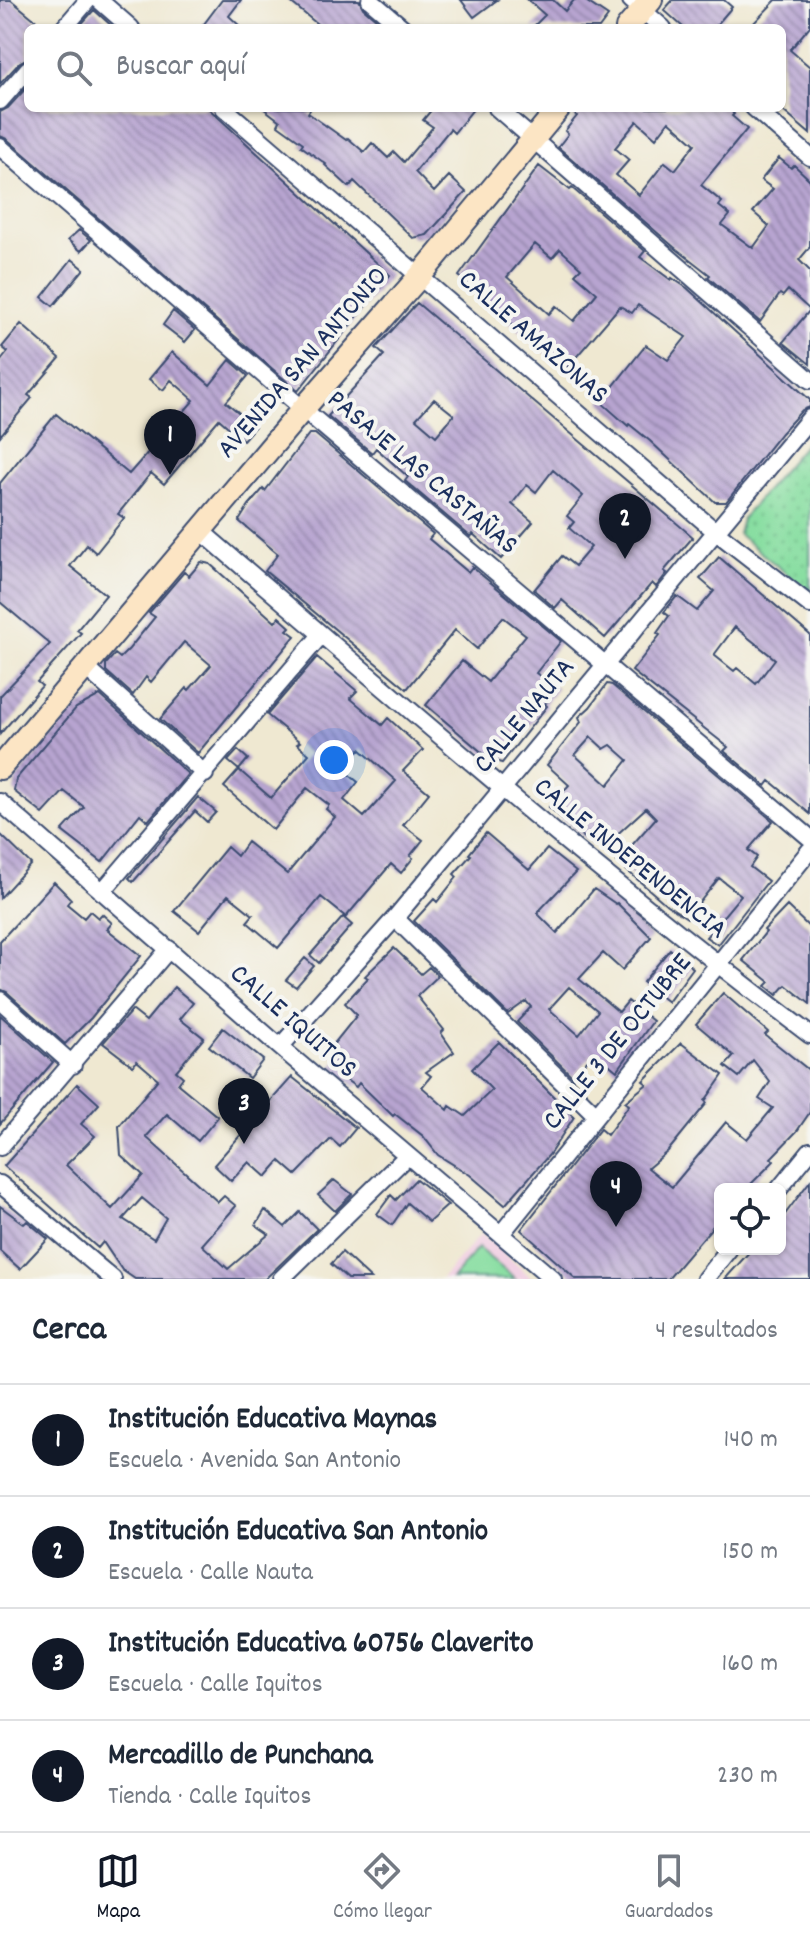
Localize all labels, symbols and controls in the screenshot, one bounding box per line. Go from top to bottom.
search box [24,24,786,112]
icon: search [52,46,96,90]
text: Buscar aquí [116,47,246,90]
street label: AVENIDA SAN ANTONIO [209,259,399,469]
street label: CALLE AMAZONAS [448,262,616,416]
street label: PASAJE LAS CASTAÑAS [317,382,525,566]
pin: 1 [144,409,196,475]
pin: 2 [599,493,651,559]
street label: CALLE NAUTA [466,650,586,784]
your location [314,740,354,780]
street label: CALLE INDEPENDENCIA [524,769,734,951]
street label: CALLE 3 DE OCTUBRE [535,946,703,1140]
street label: CALLE IQUITOS [219,956,365,1090]
pin: 3 [218,1078,270,1144]
pin: 4 [590,1161,642,1227]
map controls [714,1183,786,1255]
button: locate [714,1183,786,1255]
text: Cerca [32,1307,106,1356]
text: 4 resultados [655,1313,778,1350]
text: Institución Educativa Maynas [108,1400,437,1443]
text: 1 [55,1422,61,1459]
text: 140 m [724,1422,778,1459]
text: Escuela · Avenida San Antonio [108,1443,401,1480]
text: Institución Educativa San Antonio [108,1512,488,1555]
text: 2 [52,1534,64,1571]
text: 150 m [722,1534,778,1571]
text: Escuela · Calle Nauta [108,1555,313,1592]
text: Institución Educativa 60756 Claverito [108,1624,534,1667]
text: 3 [52,1646,64,1683]
text: 160 m [722,1646,778,1683]
text: Escuela · Calle Iquitos [108,1667,323,1704]
text: Mercadillo de Punchana [108,1736,372,1779]
text: 4 [53,1758,63,1795]
text: 230 m [717,1758,778,1795]
text: Tienda · Calle Iquitos [108,1779,311,1816]
tab: Mapa [96,1849,140,1928]
tab: Cómo llegar [333,1849,432,1928]
tab: Guardados [625,1849,714,1928]

